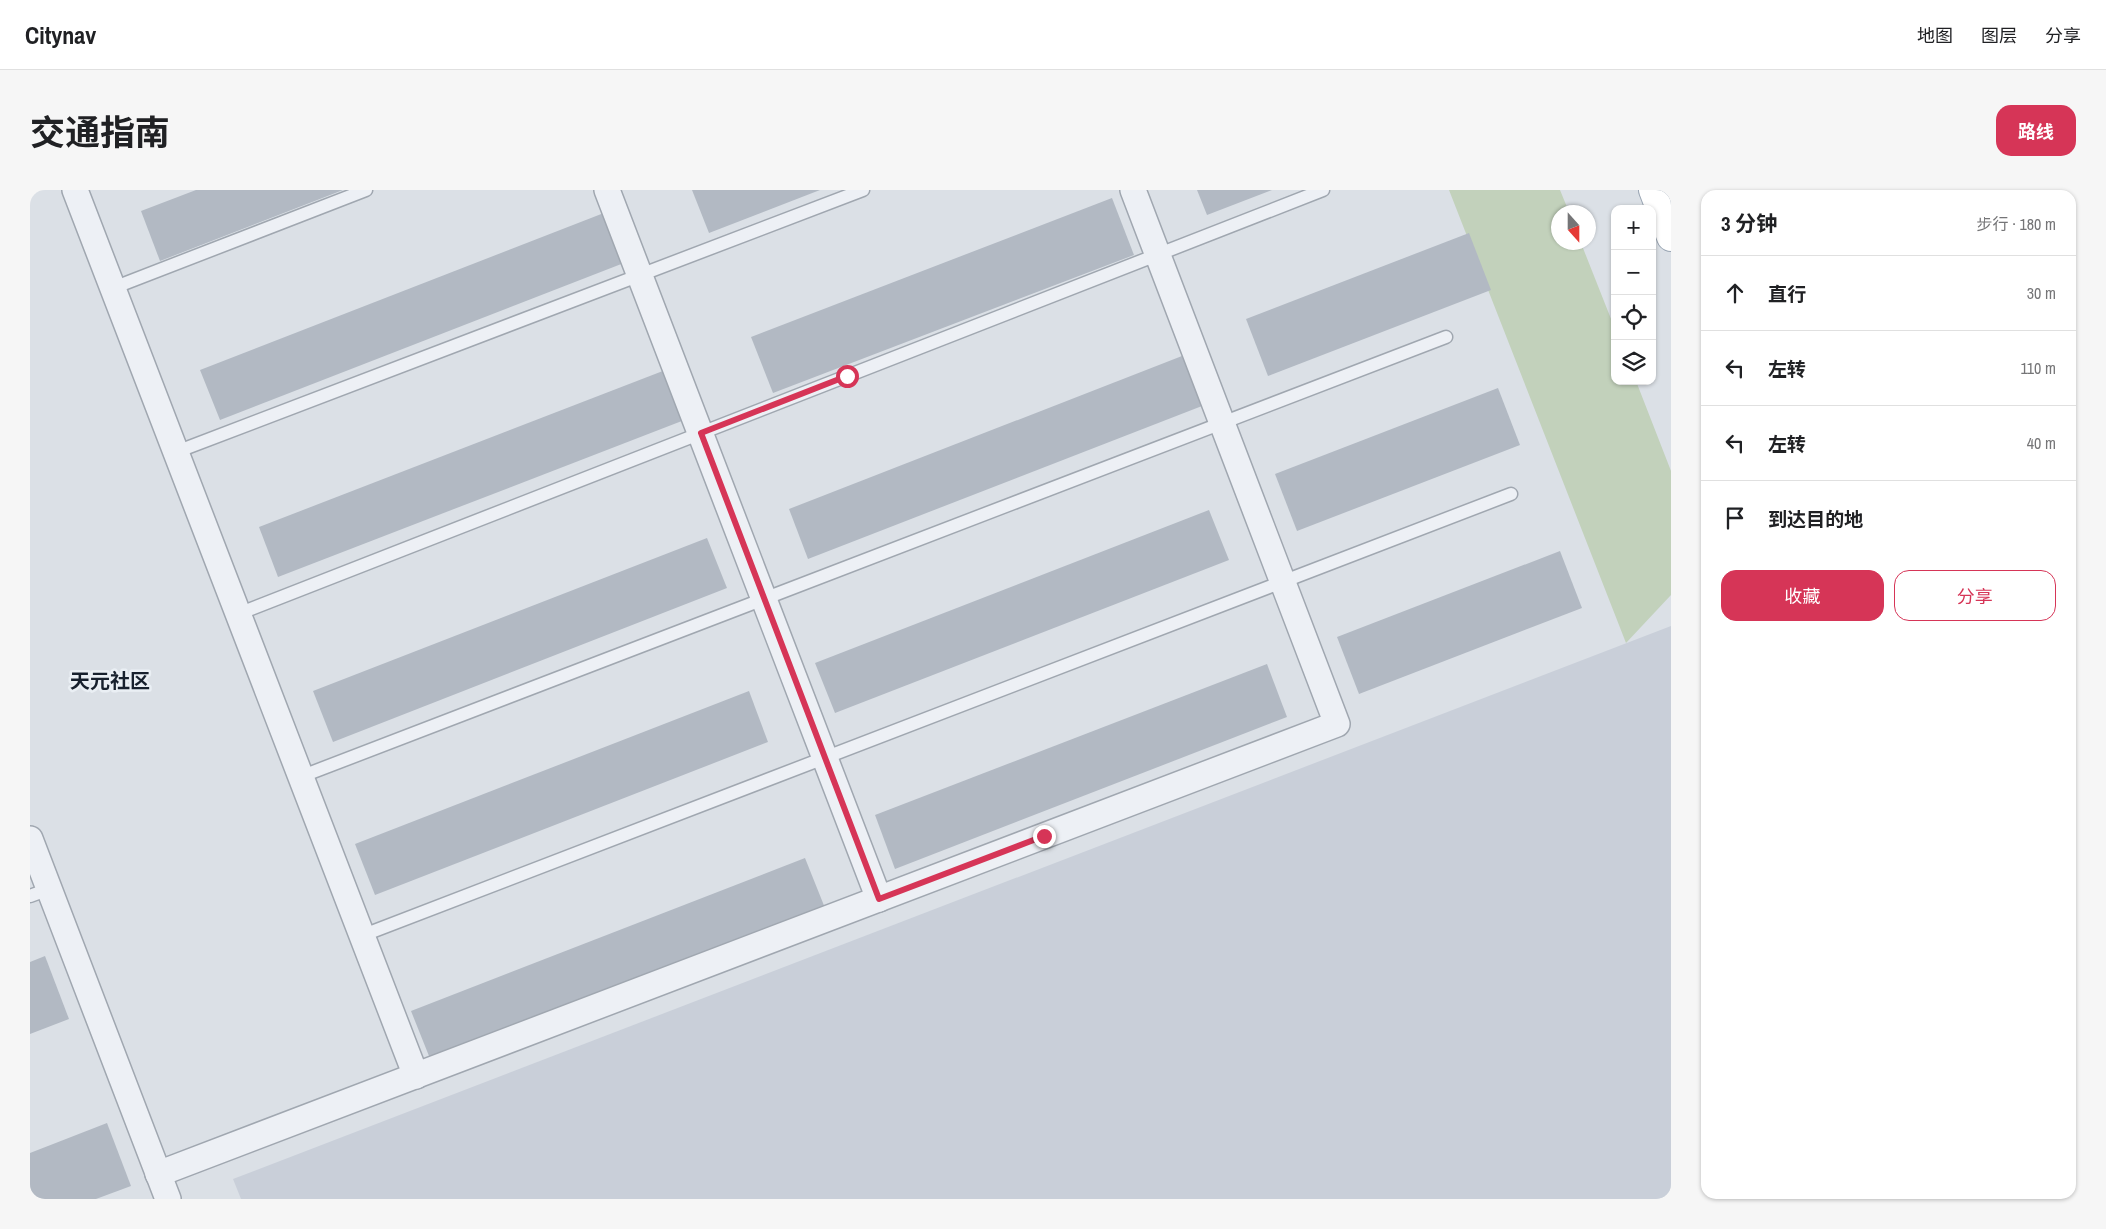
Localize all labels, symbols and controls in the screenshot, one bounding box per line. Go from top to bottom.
text: Citynav [25,19,96,51]
text: 地图 [1917,23,1953,48]
text: 图层 [1981,23,2017,48]
text: 分享 [2045,23,2081,48]
button: 路线 [1996,105,2076,156]
text: 交通指南 [30,109,170,156]
north arrow [1551,205,1596,250]
map controls [1611,205,1656,385]
button: + [1611,205,1656,250]
text: 3 分钟 [1721,209,1777,238]
text: 步行 · 180 m [1977,213,2056,235]
button: − [1611,250,1656,295]
icon: ahead [1721,279,1749,307]
text: 直行 [1768,281,1806,307]
text: 30 m [2027,282,2056,304]
button: locate [1611,295,1656,340]
button: layers [1611,340,1656,385]
icon: left [1721,354,1749,382]
text: 左转 [1768,356,1806,382]
text: 110 m [2020,357,2056,379]
route start [836,365,859,388]
icon: left [1721,429,1749,457]
text: 左转 [1768,431,1806,457]
text: 40 m [2027,432,2056,454]
icon: arrive [1721,504,1749,532]
text: 到达目的地 [1768,506,1863,532]
button: 收藏 [1721,570,1884,621]
button: 分享 [1894,570,2056,621]
district label: 天元社区 [70,667,150,694]
route end [1033,825,1056,848]

